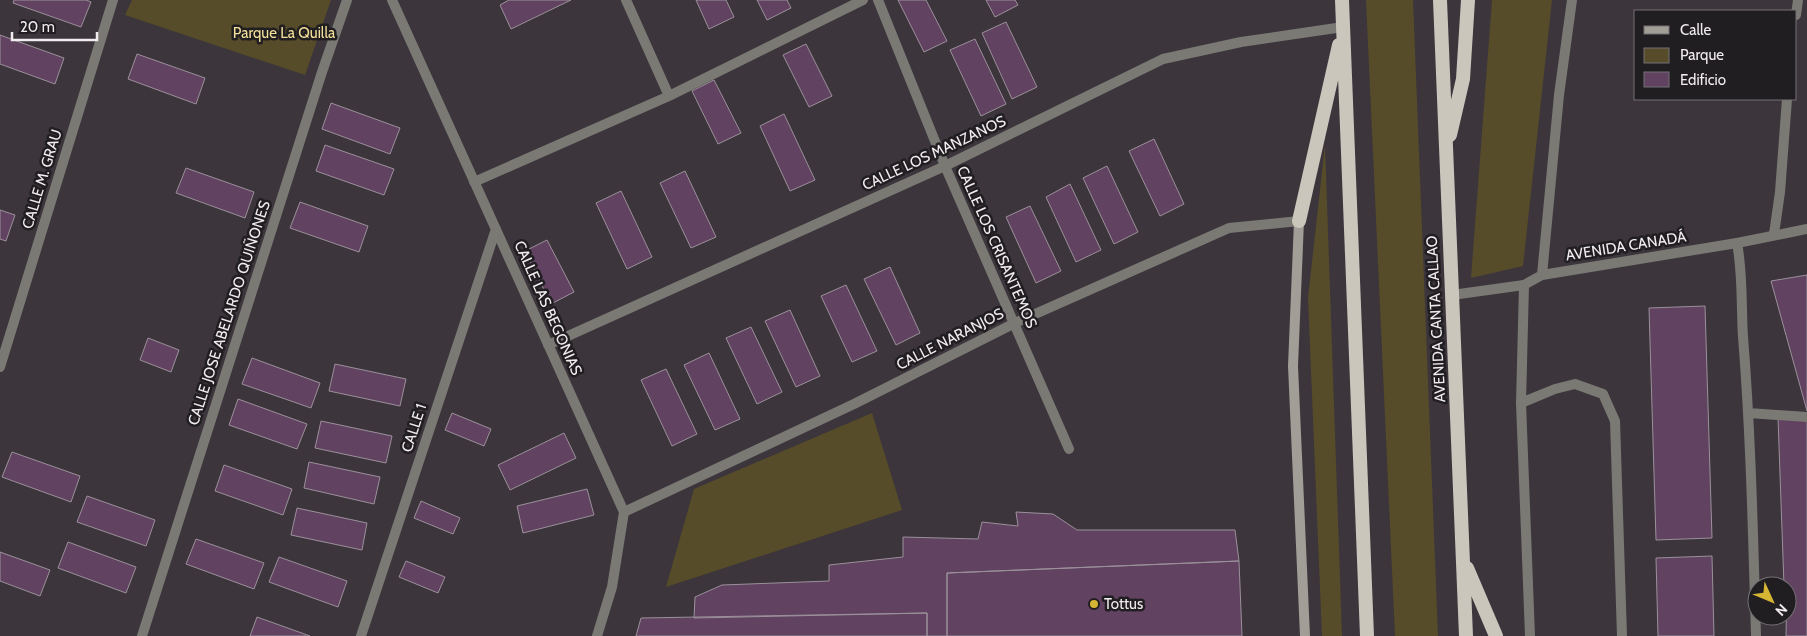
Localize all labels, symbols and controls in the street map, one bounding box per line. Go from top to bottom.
scale bar [12,10,98,42]
legend [1634,10,1797,100]
text: 20 m [20,18,55,36]
text: Calle [1680,21,1711,39]
park label: Parque La Quilla [233,24,336,42]
text: Parque [1680,46,1724,64]
text: Edificio [1680,71,1726,89]
street label: CALLE LOS MANZANOS [859,112,1009,194]
street label: CALLE M. GRAU [18,127,66,231]
street label: CALLE LOS CRISANTEMOS [953,163,1041,331]
street label: CALLE JOSE ABELARDO QUIÑONES [184,198,274,428]
street label: AVENIDA CANADÁ [1564,226,1688,264]
street label: AVENIDA CANTA CALLAO [1423,235,1449,403]
street label: CALLE LAS BEGONIAS [510,238,586,378]
street label: CALLE NARANJOS [893,304,1007,374]
street label: CALLE 1 [398,401,430,455]
north arrow [1747,576,1797,626]
place label: Tottus [1104,595,1143,613]
marker: Tottus [1088,598,1100,610]
text: N [1771,600,1791,620]

